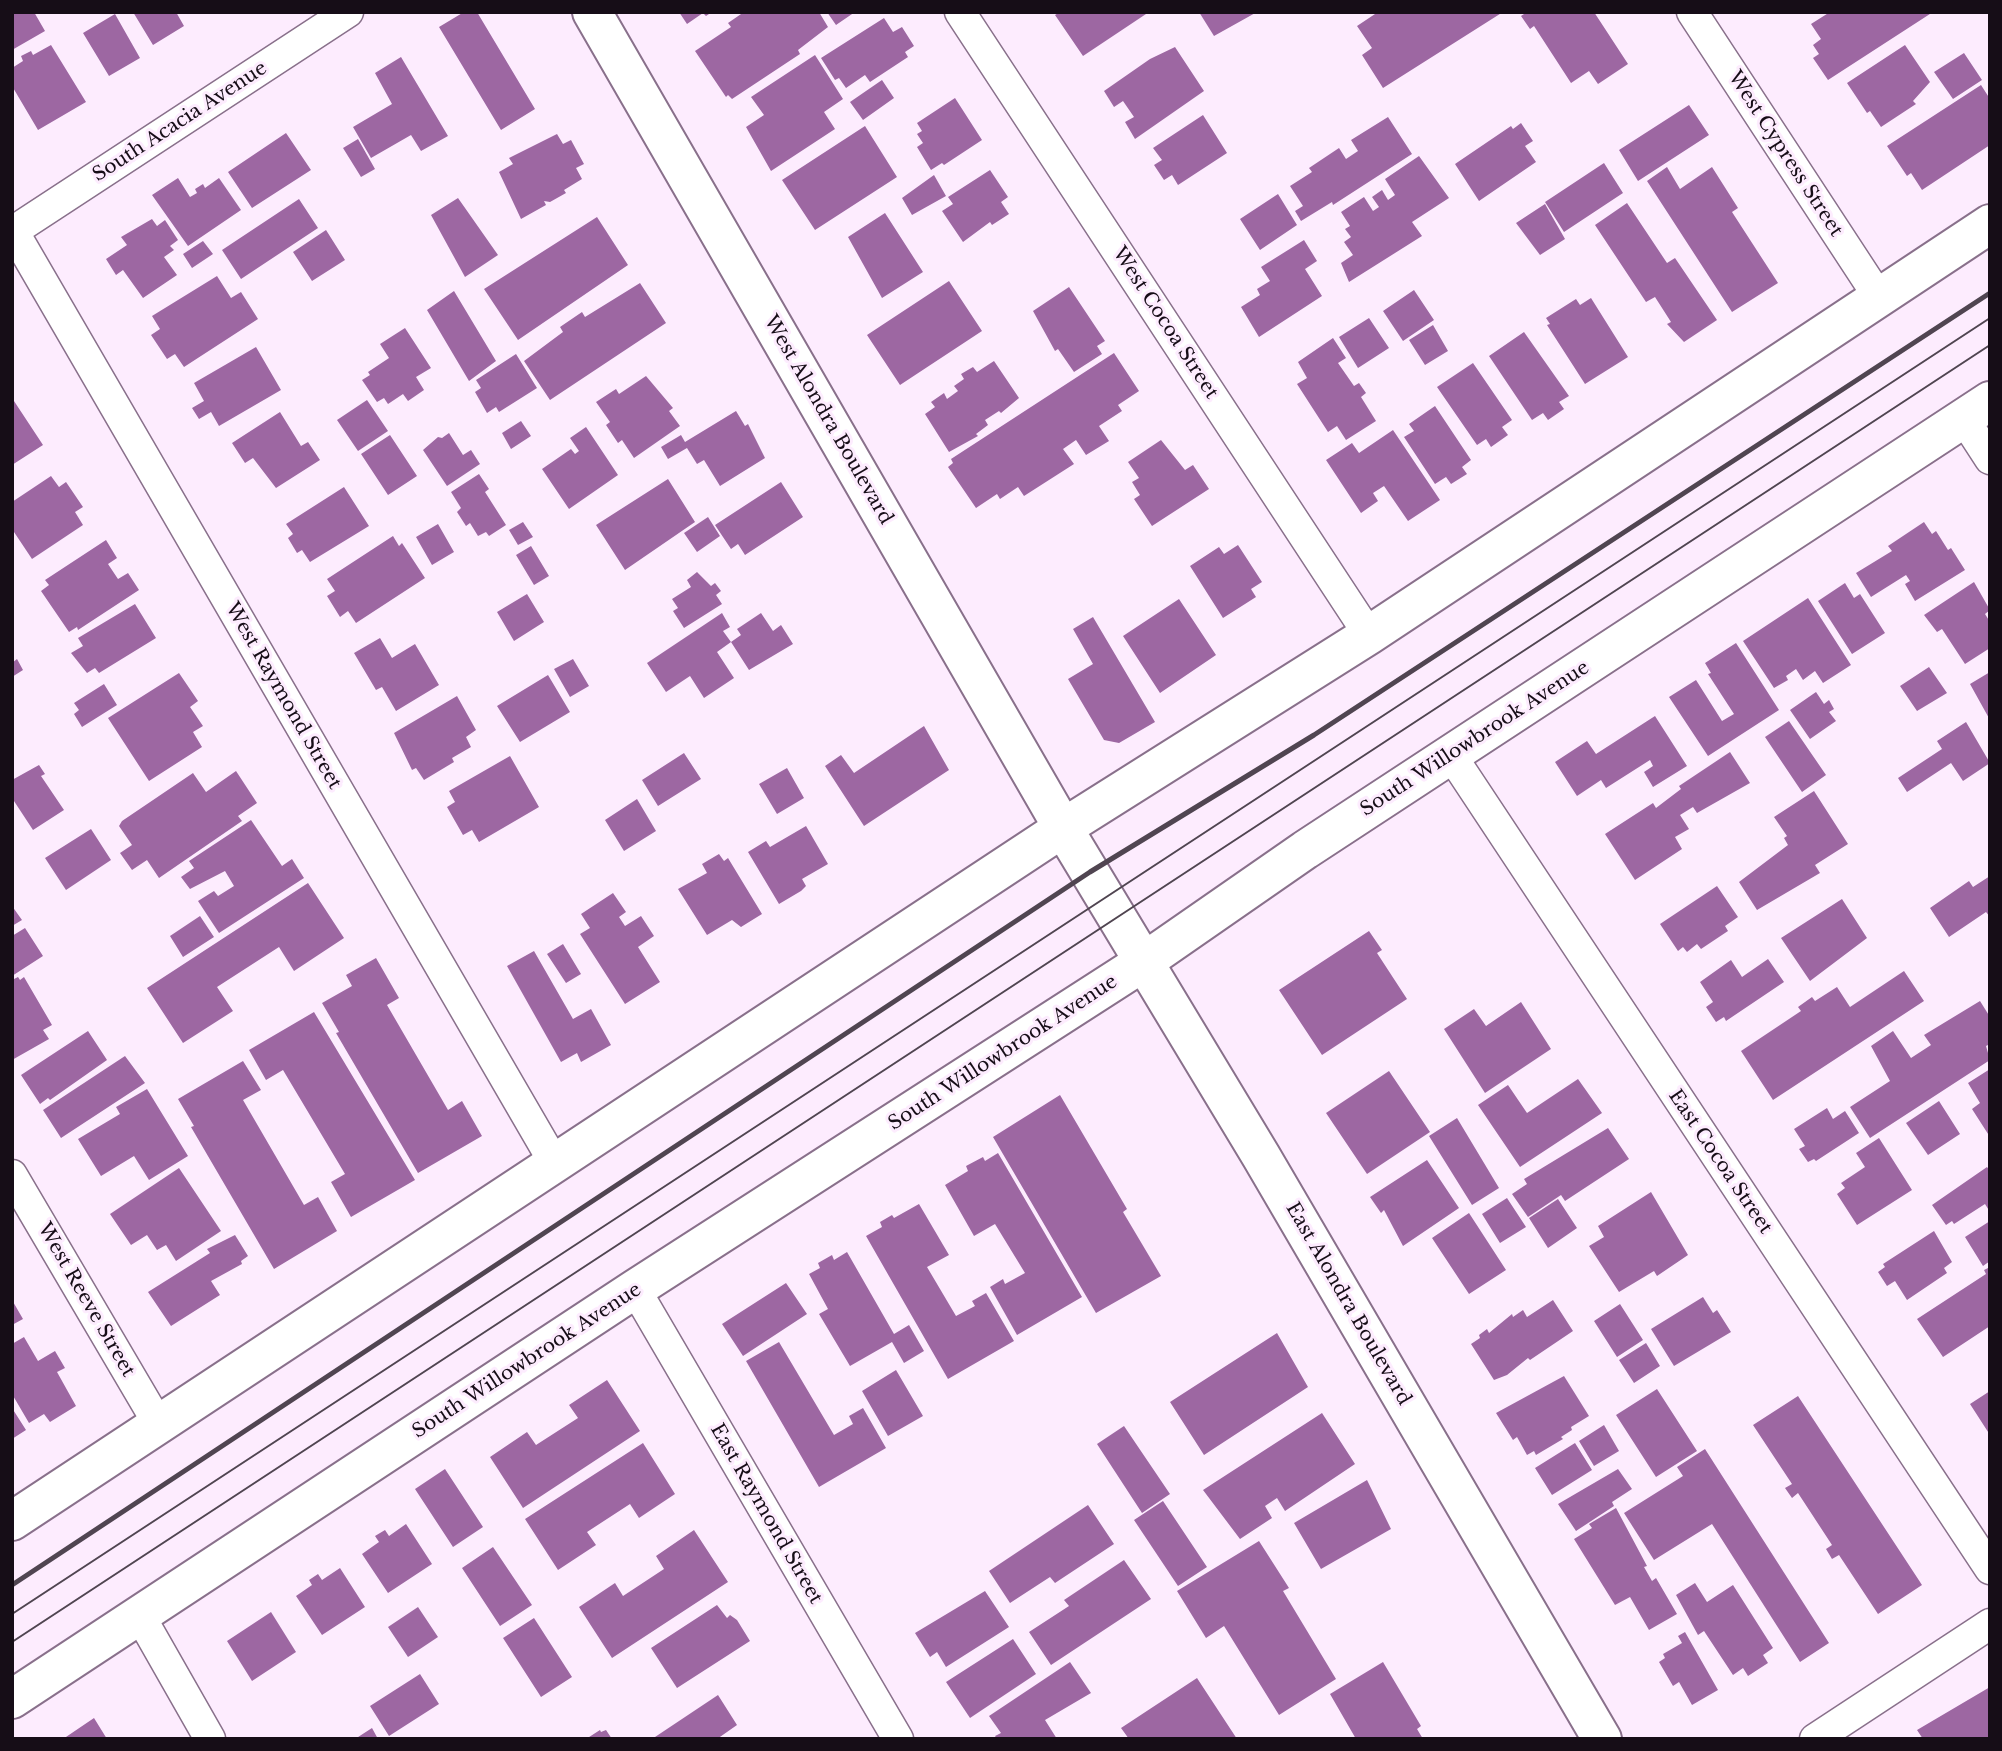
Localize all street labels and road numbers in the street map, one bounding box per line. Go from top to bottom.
street label: South Acacia Avenue [89,57,271,187]
street label: West Cypress Street [1723,67,1847,241]
street label: West Cocoa Street [1107,243,1223,403]
street label: West Alondra Boulevard [759,311,897,529]
street label: West Raymond Street [220,599,346,793]
street label: South Willowbrook Avenue [1356,656,1594,822]
street label: South Willowbrook Avenue [884,970,1122,1136]
street label: East Cocoa Street [1663,1086,1777,1238]
street label: East Alondra Boulevard [1281,1199,1415,1409]
street label: West Reeve Street [33,1219,139,1381]
street label: South Willowbrook Avenue [408,1278,646,1444]
street label: East Raymond Street [705,1420,827,1608]

